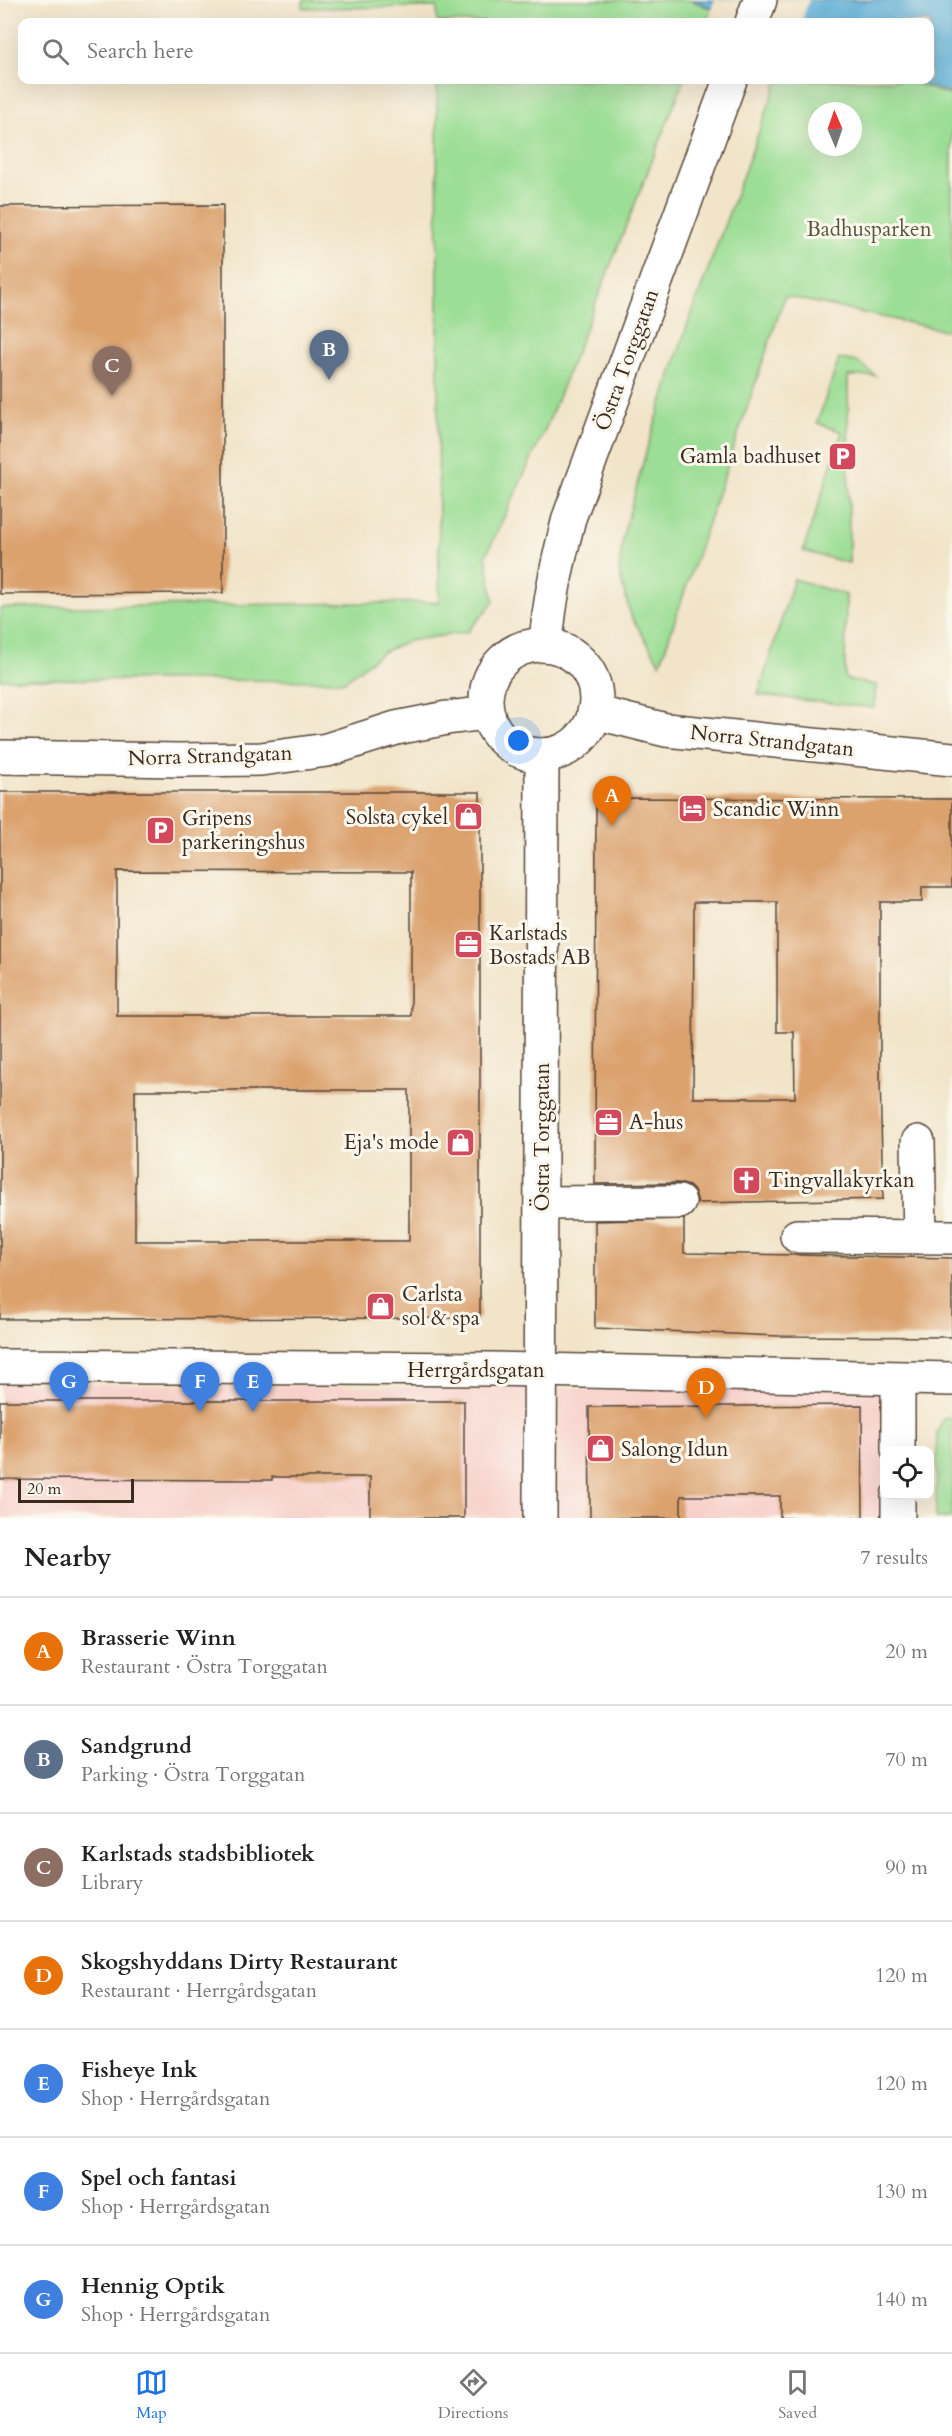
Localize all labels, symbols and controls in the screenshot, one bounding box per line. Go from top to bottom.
search box [18,18,934,84]
icon: search [39,35,72,68]
text: Search here [87,36,194,66]
north arrow [808,102,862,156]
park label: Badhusparken [806,215,932,244]
street label: Östra Torggatan [588,285,666,435]
pin: B [310,330,348,380]
pin: C [92,346,132,396]
parking icon: Gamla badhuset [826,440,858,472]
place label: Gamla badhuset [680,442,821,471]
street label: Norra Strandgatan [689,718,856,764]
your location [504,726,533,755]
street label: Norra Strandgatan [127,739,293,773]
pin: A [592,776,632,826]
hotel icon: Scandic Winn [676,793,708,825]
place label: Scandic Winn [713,795,839,824]
shop icon: Solsta cykel [453,801,485,833]
place label: Solsta cykel [346,803,448,832]
place label: Gripens parkeringshus [182,804,305,857]
parking icon: Gripens parkeringshus [145,814,177,846]
place label: Karlstads Bostads AB [489,919,590,972]
office icon: Karlstads Bostads AB [452,929,484,961]
street label: Östra Torggatan [528,1063,557,1211]
office icon: A-hus [592,1106,624,1138]
place label: A-hus [629,1108,683,1137]
shop icon: Eja's mode [444,1126,476,1158]
place label: Eja's mode [344,1128,439,1157]
church icon: Tingvallakyrkan [731,1164,763,1196]
place label: Tingvallakyrkan [768,1166,915,1195]
place label: Carlsta sol & spa [402,1280,480,1333]
shop icon: Carlsta sol & spa [365,1290,397,1322]
street label: Herrgårdsgatan [407,1356,545,1385]
pin: G [50,1362,88,1412]
pin: F [180,1362,220,1412]
pin: E [234,1362,272,1412]
pin: D [686,1368,726,1418]
shop icon: Salong Idun [584,1433,616,1465]
place label: Salong Idun [621,1435,729,1464]
map controls [880,1446,934,1500]
button: locate [880,1446,934,1500]
scale bar [18,1476,134,1504]
text: 20 m [27,1478,61,1500]
text: Nearby [24,1540,112,1575]
text: 7 results [860,1544,928,1571]
text: Brasserie Winn [81,1623,236,1653]
text: A [36,1638,51,1665]
text: 20 m [885,1638,928,1665]
text: Restaurant · Östra Torggatan [81,1653,328,1680]
text: Sandgrund [81,1731,192,1761]
text: B [36,1746,51,1773]
text: 70 m [885,1746,928,1773]
text: Parking · Östra Torggatan [81,1761,305,1788]
text: Karlstads stadsbibliotek [81,1839,315,1869]
text: C [36,1854,51,1881]
text: 90 m [885,1854,928,1881]
text: Library [81,1869,143,1896]
text: Skogshyddans Dirty Restaurant [81,1947,397,1977]
text: D [35,1962,52,1989]
text: 120 m [875,1962,928,1989]
text: Restaurant · Herrgårdsgatan [81,1977,317,2004]
text: Fisheye Ink [81,2055,198,2085]
text: E [37,2070,50,2097]
text: 120 m [875,2070,928,2097]
text: Shop · Herrgårdsgatan [81,2085,270,2112]
text: Spel och fantasi [81,2163,236,2193]
text: F [38,2178,49,2205]
text: 130 m [875,2178,928,2205]
text: Shop · Herrgårdsgatan [81,2193,270,2220]
text: Hennig Optik [81,2271,225,2301]
text: G [35,2286,52,2313]
text: 140 m [875,2286,928,2313]
text: Shop · Herrgårdsgatan [81,2301,270,2328]
tab: Map [135,2366,168,2424]
tab: Directions [438,2366,508,2424]
tab: Saved [778,2366,817,2424]

